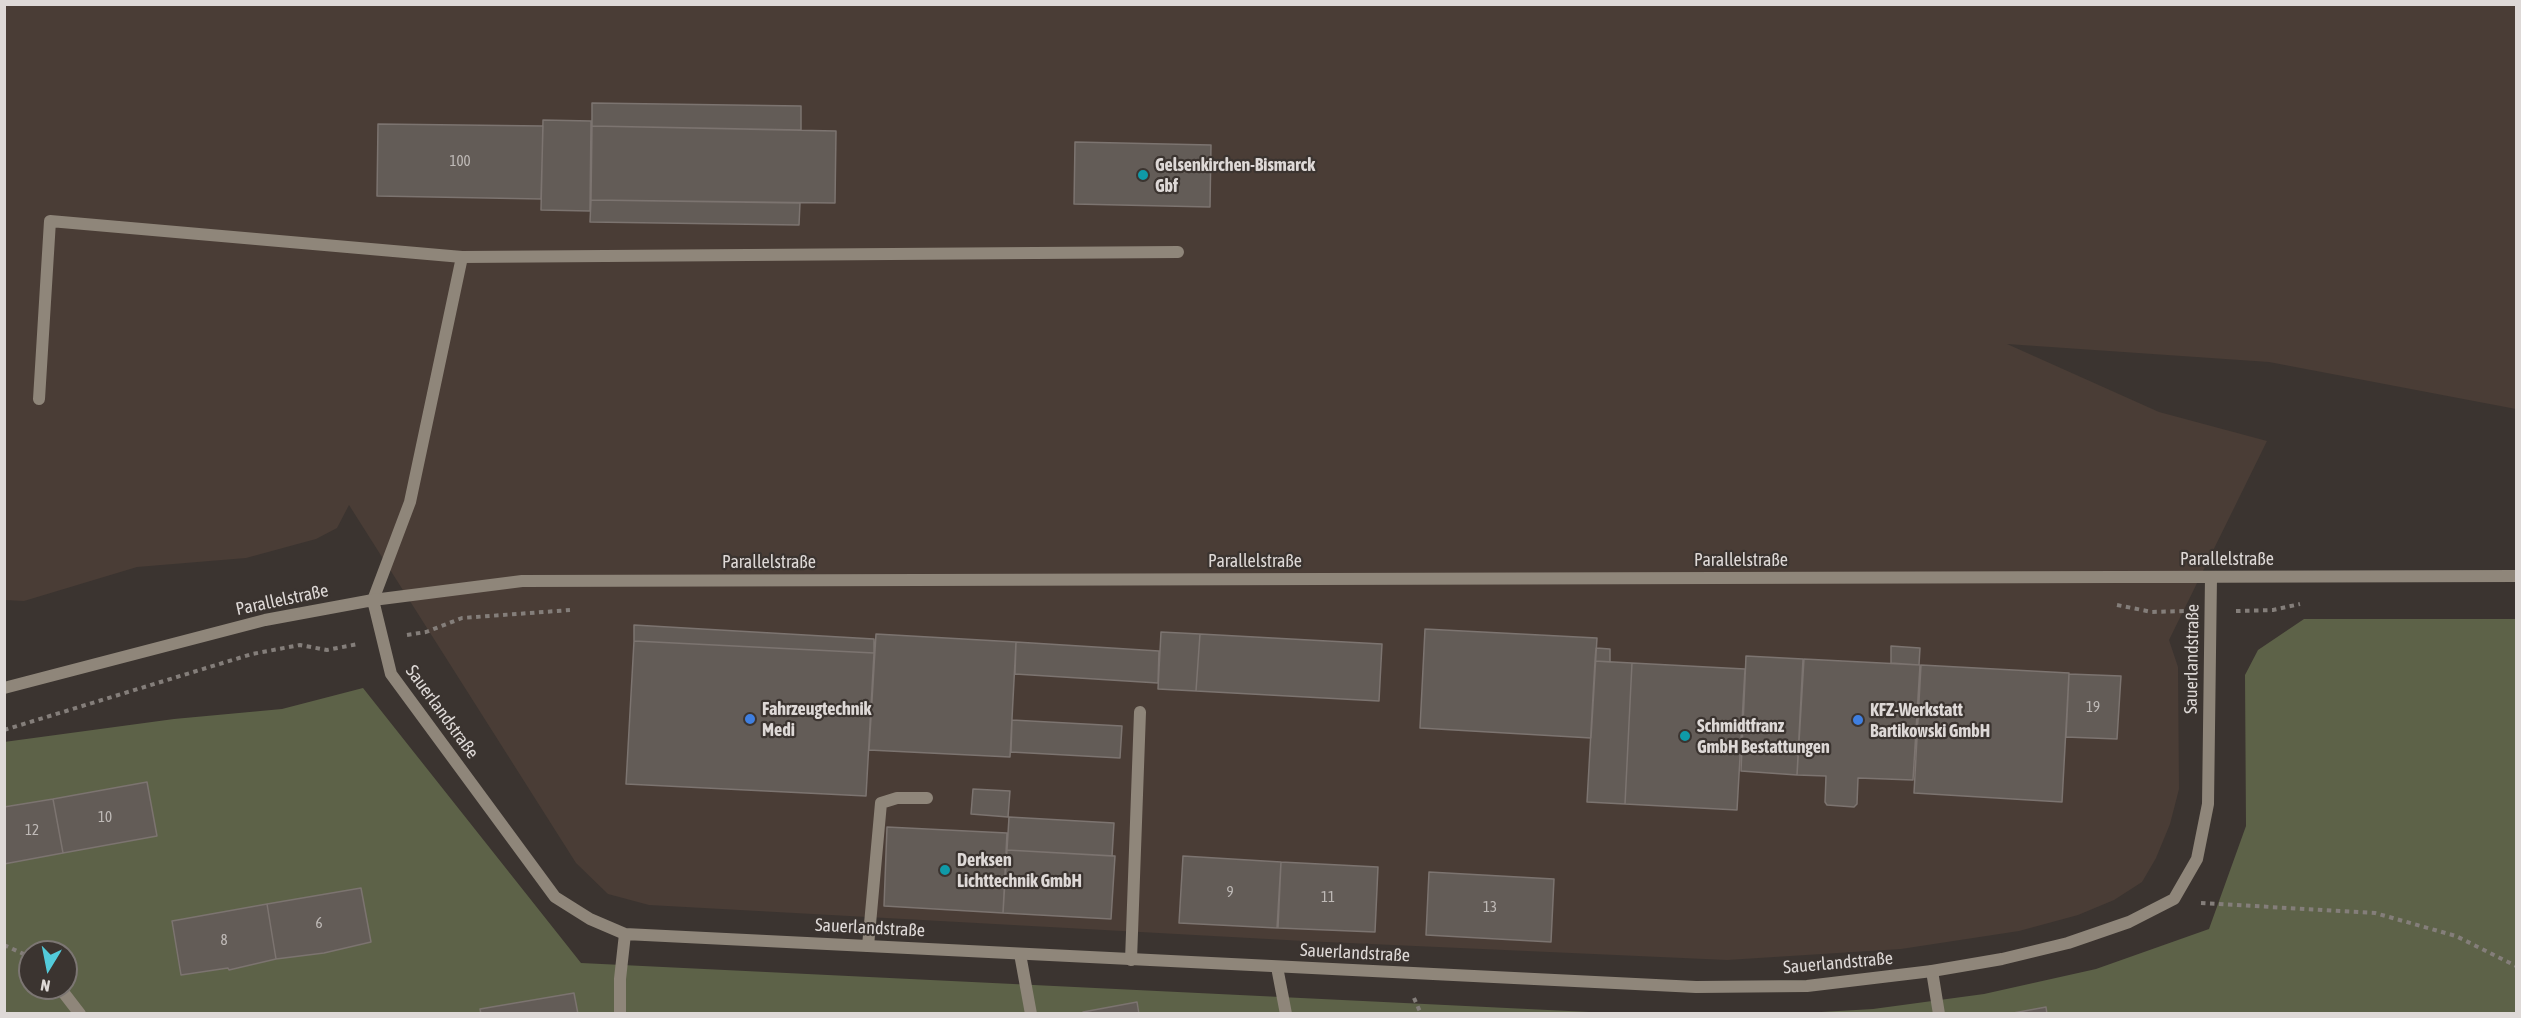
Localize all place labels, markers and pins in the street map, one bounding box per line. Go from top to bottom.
place label: Gelsenkirchen-Bismarck Gbf [1155,154,1315,196]
marker: Gelsenkirchen-Bismarck Gbf [1136,168,1150,182]
place label: Fahrzeugtechnik Medi [762,698,871,740]
place label: KFZ-Werkstatt Bartikowski GmbH [1870,699,1990,742]
marker: Fahrzeugtechnik Medi [743,712,757,726]
marker: KFZ-Werkstatt Bartikowski GmbH [1851,713,1865,727]
place label: Schmidtfranz GmbH Bestattungen [1697,715,1830,758]
marker: Schmidtfranz GmbH Bestattungen [1678,729,1692,743]
place label: Derksen Lichttechnik GmbH [957,849,1082,892]
marker: Derksen Lichttechnik GmbH [938,863,952,877]

